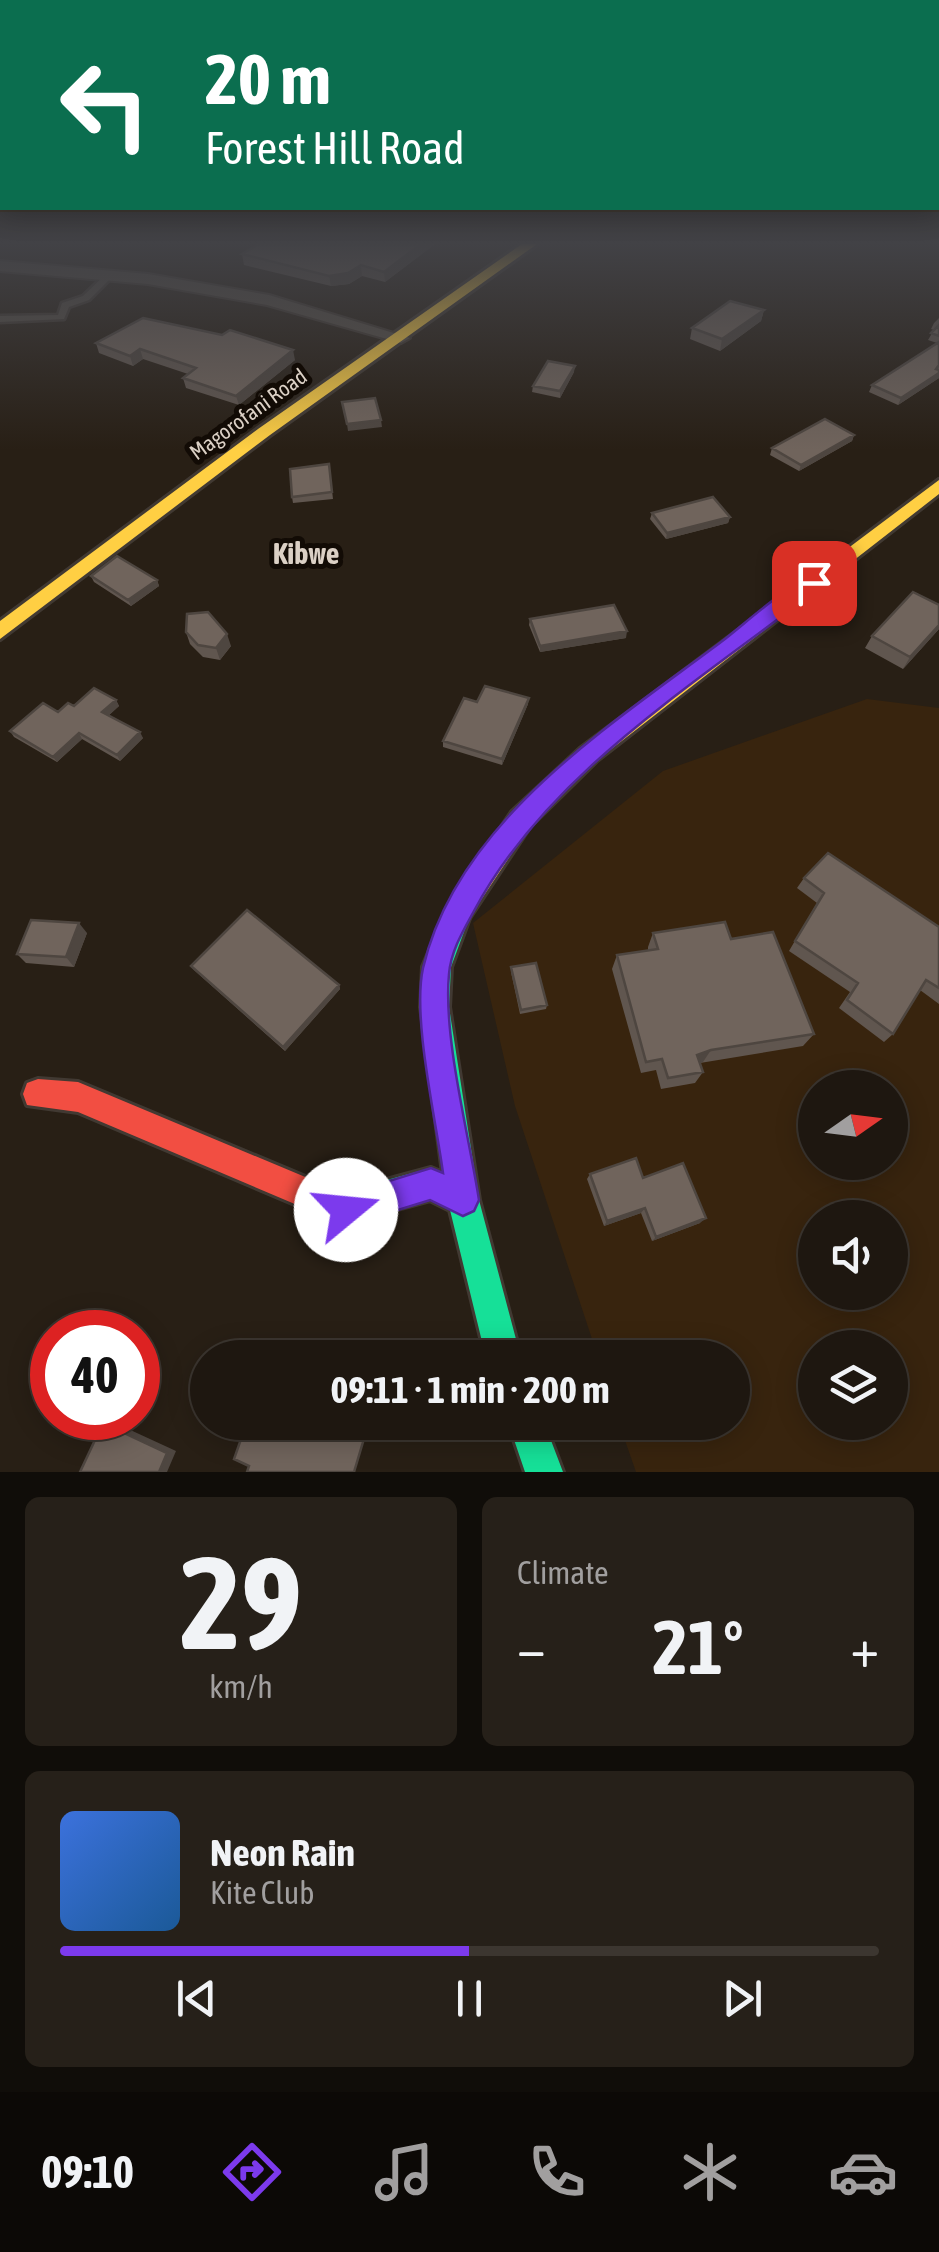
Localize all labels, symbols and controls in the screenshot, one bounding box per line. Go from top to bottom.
text: 20 m [205,39,331,119]
icon: left [40,40,170,170]
text: Forest Hill Road [205,122,465,174]
street label: Magorofani Road [184,363,312,465]
district label: Kibwe [273,536,339,570]
pin [772,541,857,626]
icon: arrive [787,556,842,611]
north arrow [798,1070,908,1180]
map controls [798,1070,908,1440]
position arrow [294,1158,398,1262]
button: sound [798,1200,908,1310]
speed limit sign: 40 [30,1310,160,1440]
button: layers [798,1330,908,1440]
text: 09:11 · 1 min · 200 m [330,1368,610,1411]
text: 29 [180,1528,302,1677]
text: Climate [517,1554,609,1591]
text: 21° [652,1604,744,1690]
text: − [517,1616,546,1679]
text: + [850,1616,879,1679]
text: km/h [209,1668,273,1705]
text: Neon Rain [210,1831,355,1874]
text: Kite Club [210,1874,314,1911]
icon: previous [169,1971,224,2026]
icon: pause [442,1971,497,2026]
icon: next [715,1971,770,2026]
icon: directions [217,2137,287,2207]
icon: music [369,2137,439,2207]
icon: phone [522,2137,592,2207]
icon: climate [675,2137,745,2207]
icon: car [828,2137,898,2207]
text: 09:10 [41,2146,134,2198]

